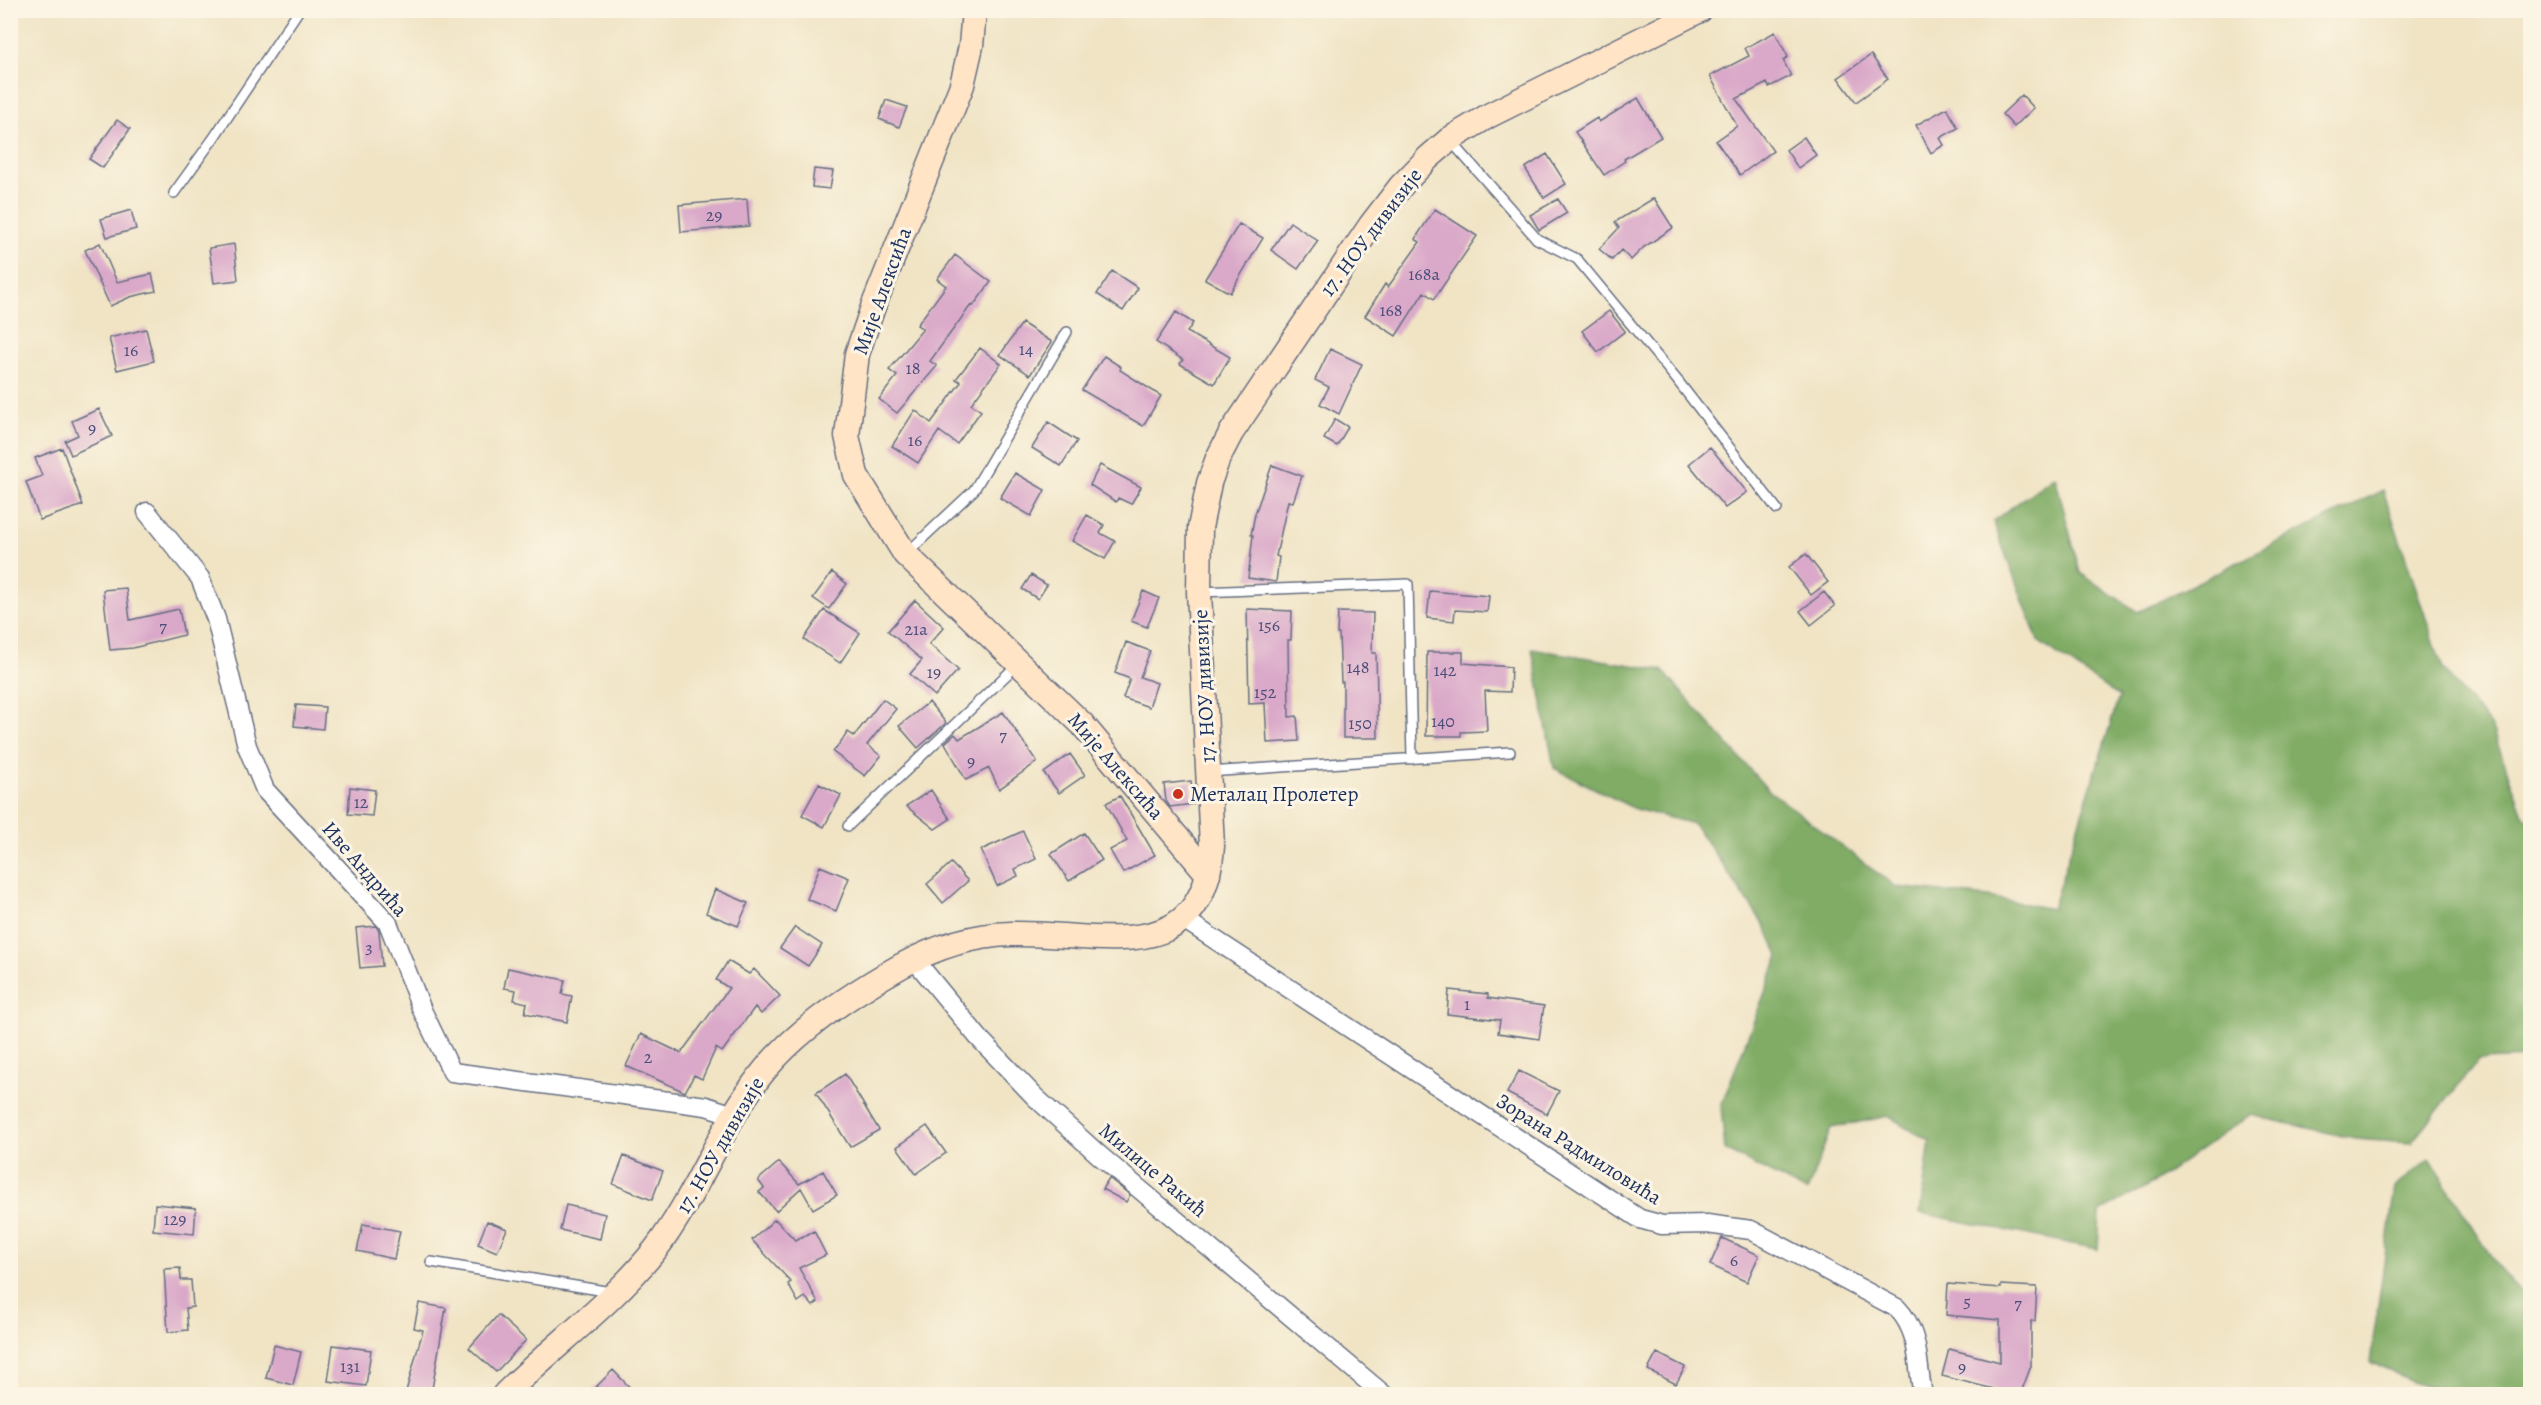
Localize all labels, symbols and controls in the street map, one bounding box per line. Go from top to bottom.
street label: 17. НОУ дивизије [1314,162,1428,302]
house number: 29 [706,203,722,227]
street label: Мије Алексића [846,223,918,359]
house number: 168a [1408,262,1440,286]
house number: 168 [1379,298,1403,322]
house number: 14 [1019,337,1033,361]
house number: 16 [124,338,138,362]
house number: 18 [906,356,920,380]
house number: 9 [88,416,96,440]
house number: 16 [908,428,922,452]
street label: 17. НОУ дивизије [1186,608,1222,764]
house number: 156 [1258,613,1280,637]
house number: 7 [159,614,167,638]
house number: 21a [904,617,928,641]
house number: 148 [1346,655,1370,679]
house number: 142 [1434,658,1457,682]
house number: 19 [927,660,941,684]
house number: 152 [1254,680,1277,704]
street label: Мије Алексића [1061,706,1171,826]
house number: 140 [1431,709,1455,733]
house number: 150 [1348,711,1372,735]
house number: 7 [999,723,1007,747]
house number: 9 [967,749,975,773]
place label: Металац Пролетер [1190,780,1358,808]
marker: Металац Пролетер [1171,787,1185,801]
house number: 12 [354,790,369,814]
street label: Иве Андрића [316,815,414,923]
house number: 3 [365,935,373,959]
house number: 1 [1464,992,1470,1016]
house number: 2 [644,1045,653,1069]
street label: 17. НОУ дивизије [669,1071,771,1219]
street label: Зорана Радмиловића [1491,1087,1667,1211]
street label: Милице Ракић [1093,1116,1213,1224]
house number: 129 [164,1207,186,1231]
house number: 6 [1730,1248,1738,1272]
house number: 5 [1963,1289,1971,1313]
house number: 7 [2014,1291,2022,1315]
house number: 131 [340,1354,360,1378]
house number: 9 [1958,1355,1966,1379]

